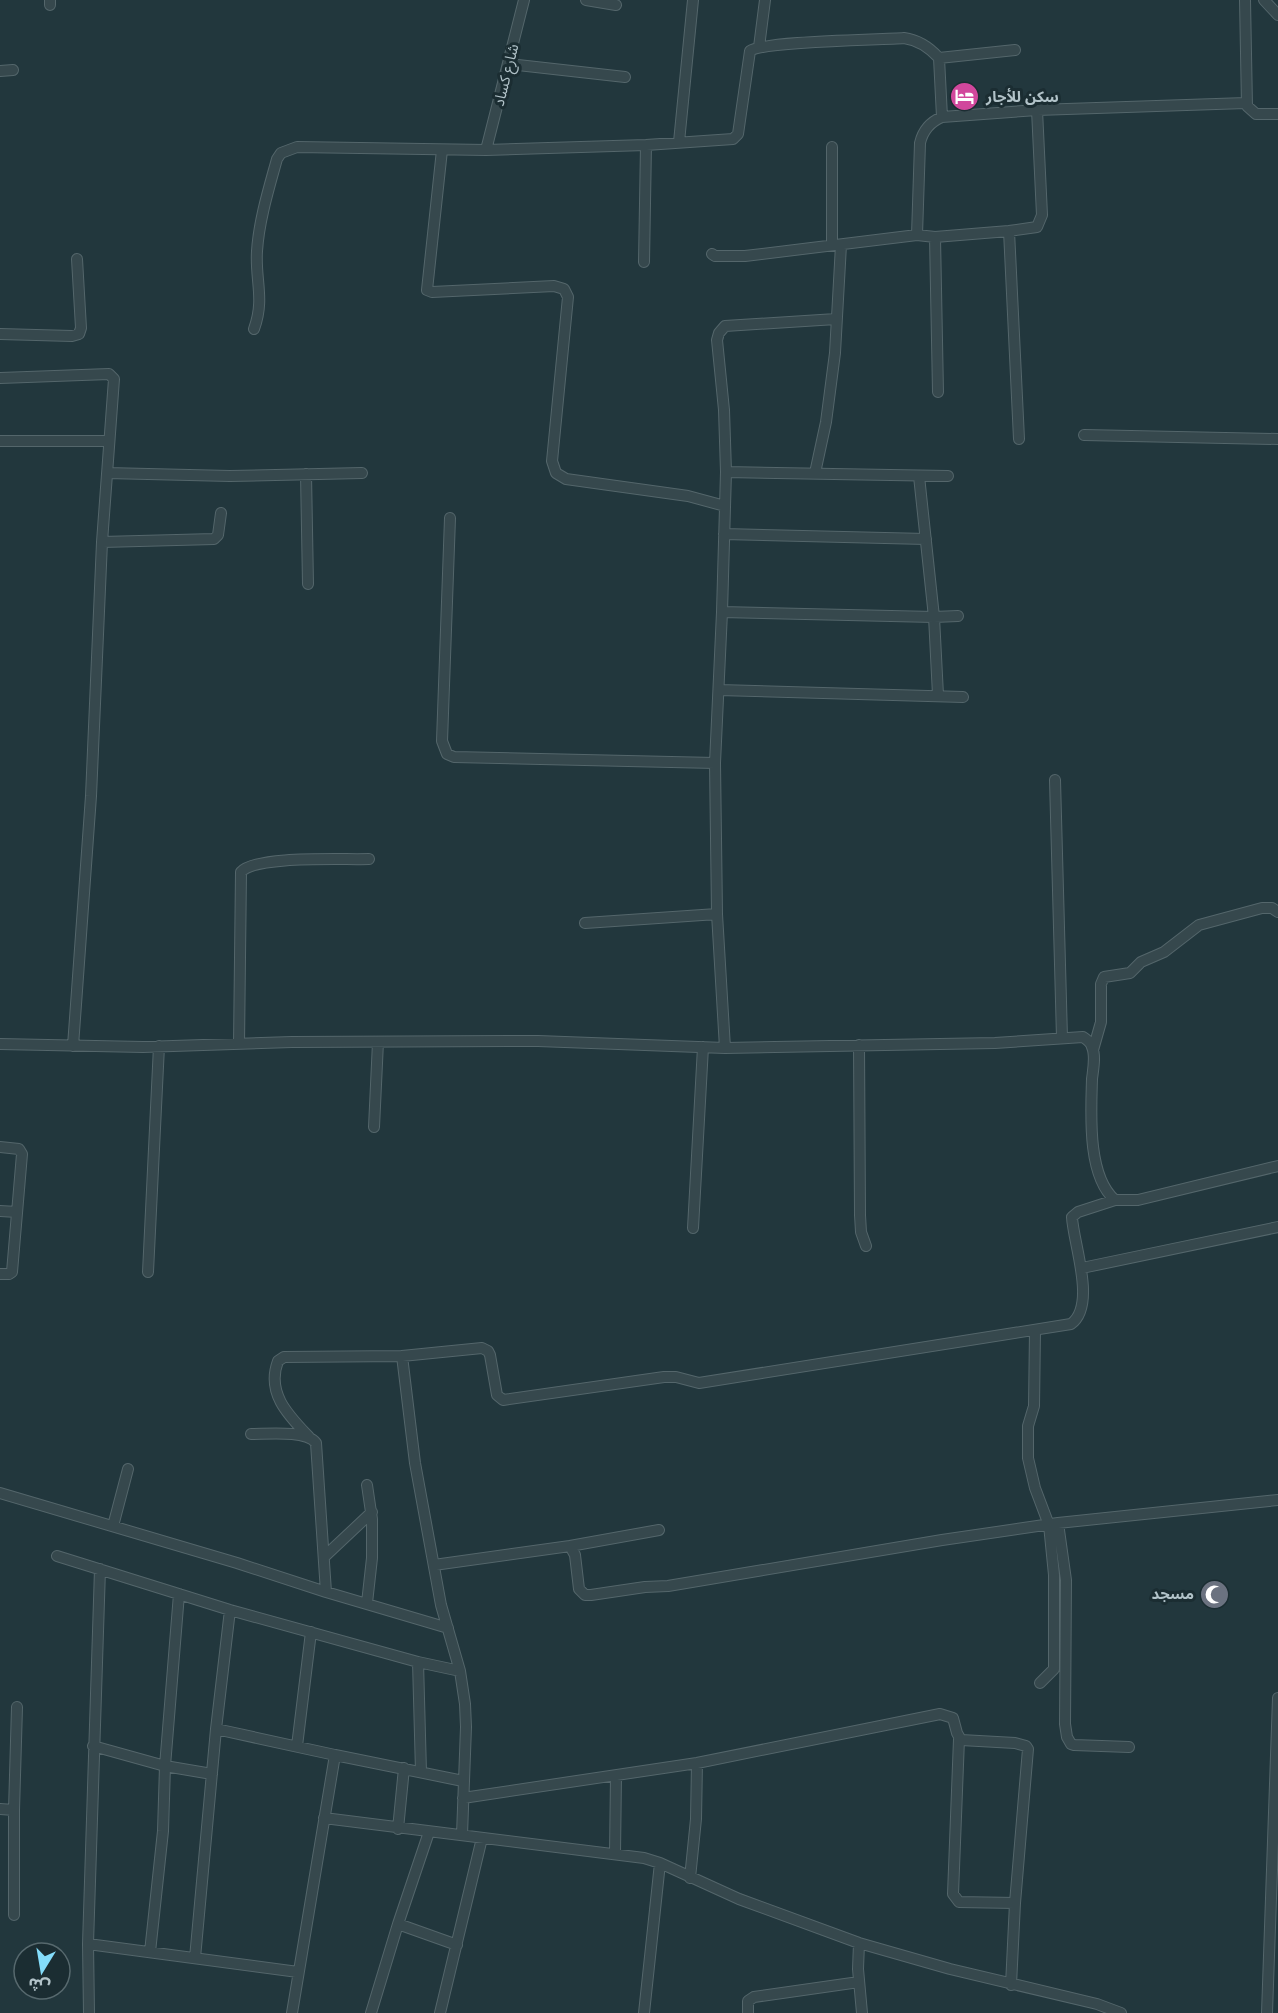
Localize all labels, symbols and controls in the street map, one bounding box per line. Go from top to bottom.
street label: شارع كساد [488,41,525,109]
hotel icon: سكن للأجار [949,81,981,113]
place label: سكن للأجار [985,86,1059,106]
mosque icon: مسجد [1199,1578,1231,1610]
place label: مسجد [1152,1583,1194,1603]
north arrow [12,1941,72,2001]
text: ش [26,1973,52,1999]

